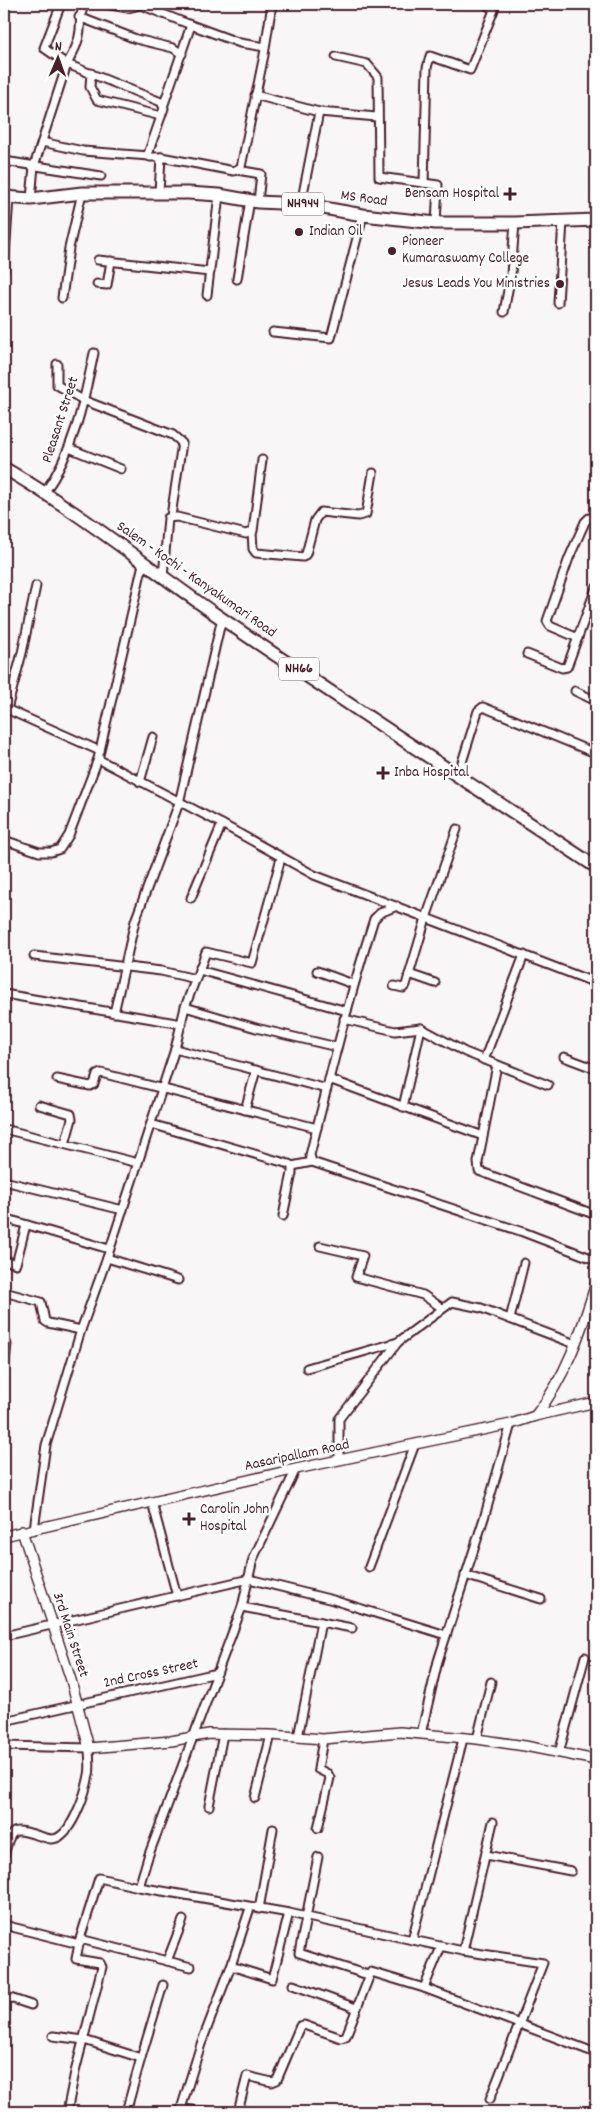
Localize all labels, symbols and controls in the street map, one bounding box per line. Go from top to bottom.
north arrow [32,32,82,82]
text: N [55,37,62,57]
place label: Bensam Hospital [405,183,499,205]
street label: MS Road [339,185,389,213]
marker: Bensam Hospital [503,187,517,201]
road number: NH944 [282,192,324,215]
place label: Indian Oil [309,221,363,243]
marker: Indian Oil [293,226,305,238]
place label: Pioneer Kumaraswamy College [402,231,530,270]
marker: Pioneer Kumaraswamy College [386,245,398,257]
place label: Jesus Leads You Ministries [403,273,550,295]
marker: Jesus Leads You Ministries [554,278,566,290]
street label: Pleasant Street [37,373,85,466]
street label: Salem - Kochi - Kanyakumari Road [111,516,281,644]
road number: NH66 [279,658,319,681]
place label: Inba Hospital [394,762,469,784]
marker: Inba Hospital [376,766,390,780]
street label: Aasaripallam Road [242,1434,352,1478]
place label: Carolin John Hospital [200,1499,269,1538]
marker: Carolin John Hospital [182,1512,196,1526]
street label: 3rd Main Street [46,1590,94,1681]
street label: 2nd Cross Street [102,1653,201,1695]

